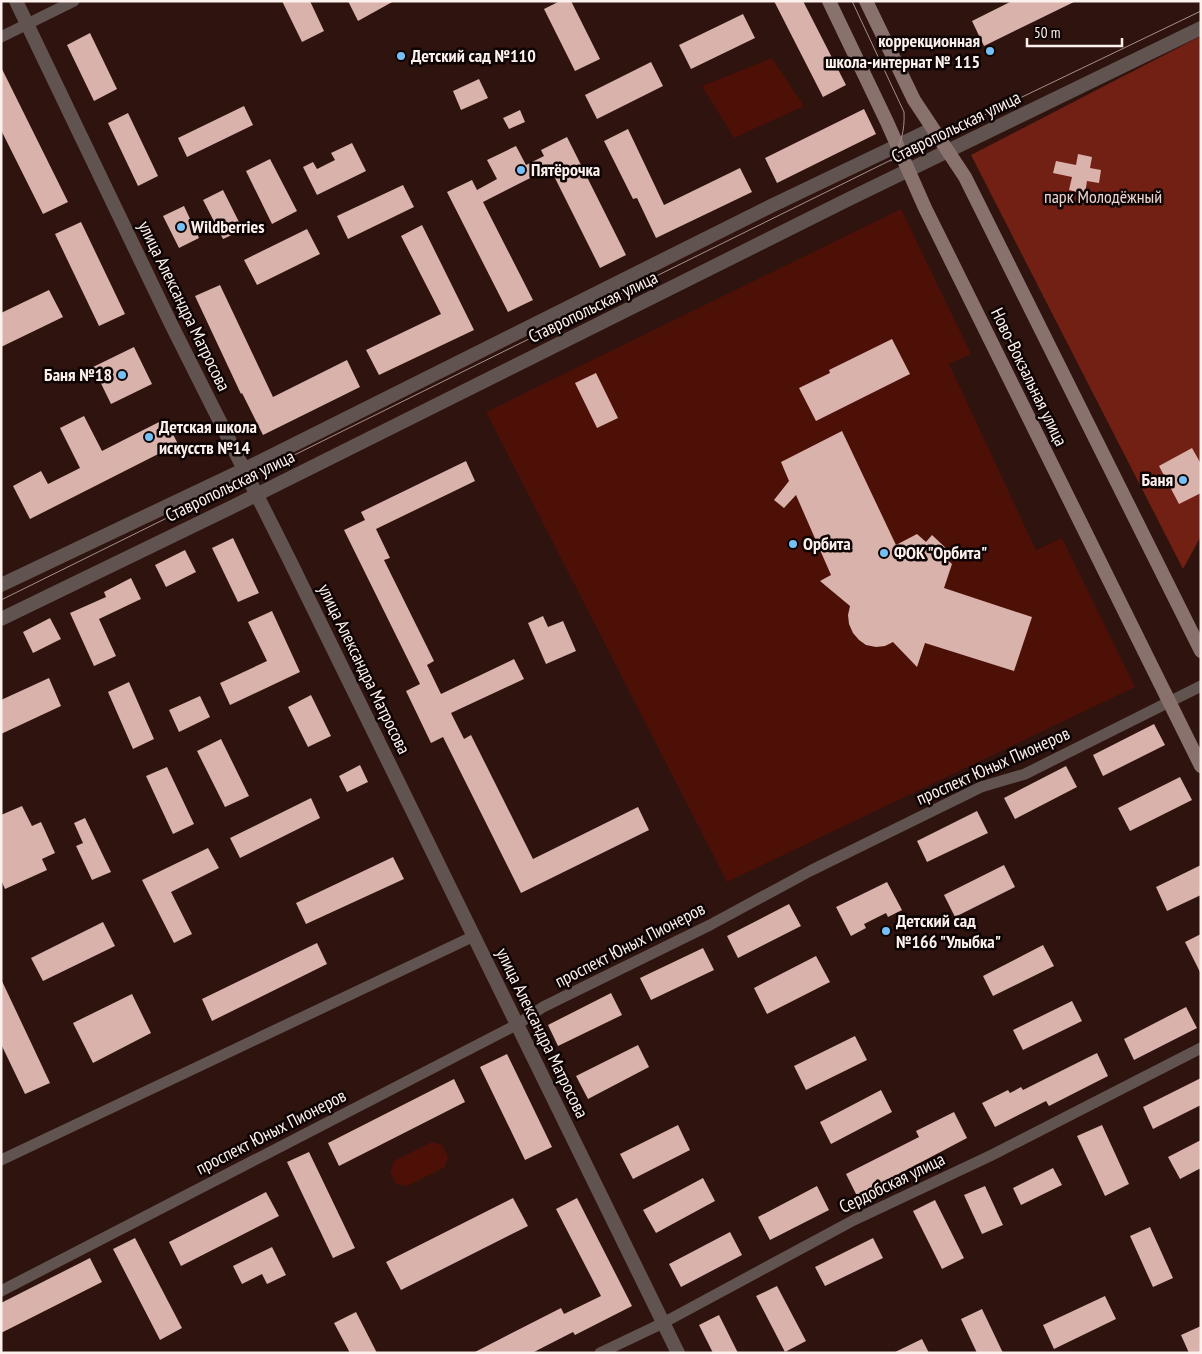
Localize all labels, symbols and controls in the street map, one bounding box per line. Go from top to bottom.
scale bar [1027,15,1122,47]
text: 50 m [1034,23,1060,42]
place label: коррекционная школа-интернат № 115 [825,29,980,73]
place label: Детский сад №110 [411,44,536,67]
marker: коррекционная школа-интернат № 115 [984,45,996,57]
marker: Детский сад №110 [395,50,407,62]
street label: Ставропольская улица [887,85,1024,168]
place label: Пятёрочка [531,158,600,181]
marker: Пятёрочка [515,164,527,176]
park label: парк Молодёжный [1044,185,1162,208]
place label: Wildberries [190,215,265,238]
street label: улица Александра Матросова [133,217,236,395]
marker: Wildberries [175,221,187,233]
street label: Ставропольская улица [524,265,661,348]
street label: Ново-Вокзальная улица [986,304,1073,450]
place label: Баня №18 [44,363,112,386]
marker: Баня №18 [116,369,128,381]
place label: Детская школа искусств №14 [159,415,257,459]
marker: Детская школа искусств №14 [143,431,155,443]
street label: Ставропольская улица [161,444,298,527]
place label: Баня [1141,468,1173,491]
marker: Баня [1177,474,1189,486]
place label: Орбита [803,532,851,555]
marker: Орбита [787,538,799,550]
place label: ФОК "Орбита" [894,541,987,564]
marker: ФОК "Орбита" [878,547,890,559]
street label: улица Александра Матросова [313,580,416,758]
street label: проспект Юных Пионеров [912,721,1073,810]
street label: проспект Юных Пионеров [551,897,709,992]
place label: Детский сад №166 "Улыбка" [896,909,1001,953]
marker: Детский сад №166 "Улыбка" [880,925,892,937]
street label: улица Александра Матросова [491,944,594,1122]
street label: проспект Юных Пионеров [192,1084,350,1179]
street label: Сердобская улица [835,1147,948,1218]

